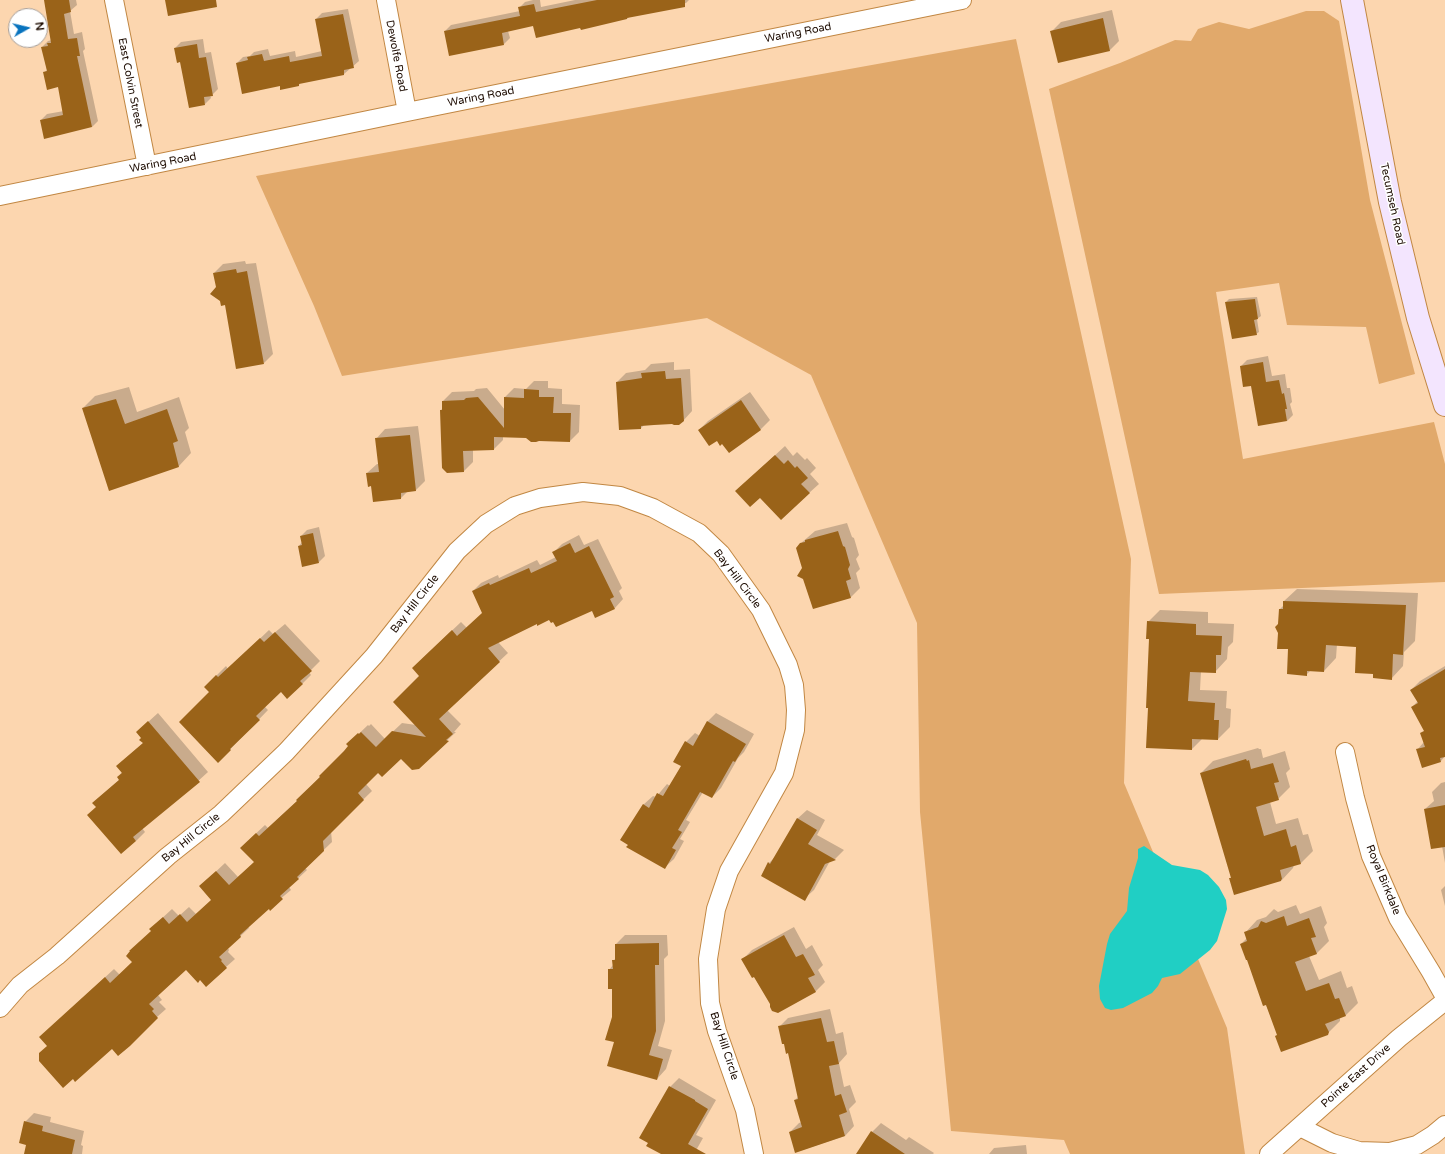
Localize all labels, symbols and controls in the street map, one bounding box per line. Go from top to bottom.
north arrow [8,8,48,48]
street label: Dewolfe Road [383,19,409,93]
street label: Waring Road [763,20,833,46]
text: N [32,21,46,32]
street label: East Colvin Street [115,37,145,129]
street label: Waring Road [446,84,516,110]
street label: Waring Road [128,150,198,176]
street label: Tecumseh Road [1377,162,1407,246]
street label: Bay Hill Circle [710,547,764,611]
street label: Bay Hill Circle [388,572,442,636]
street label: Bay Hill Circle [159,811,223,865]
street label: Royal Birkdale [1363,843,1403,917]
street label: Bay Hill Circle [707,1010,741,1082]
street label: Pointe East Drive [1319,1041,1393,1111]

